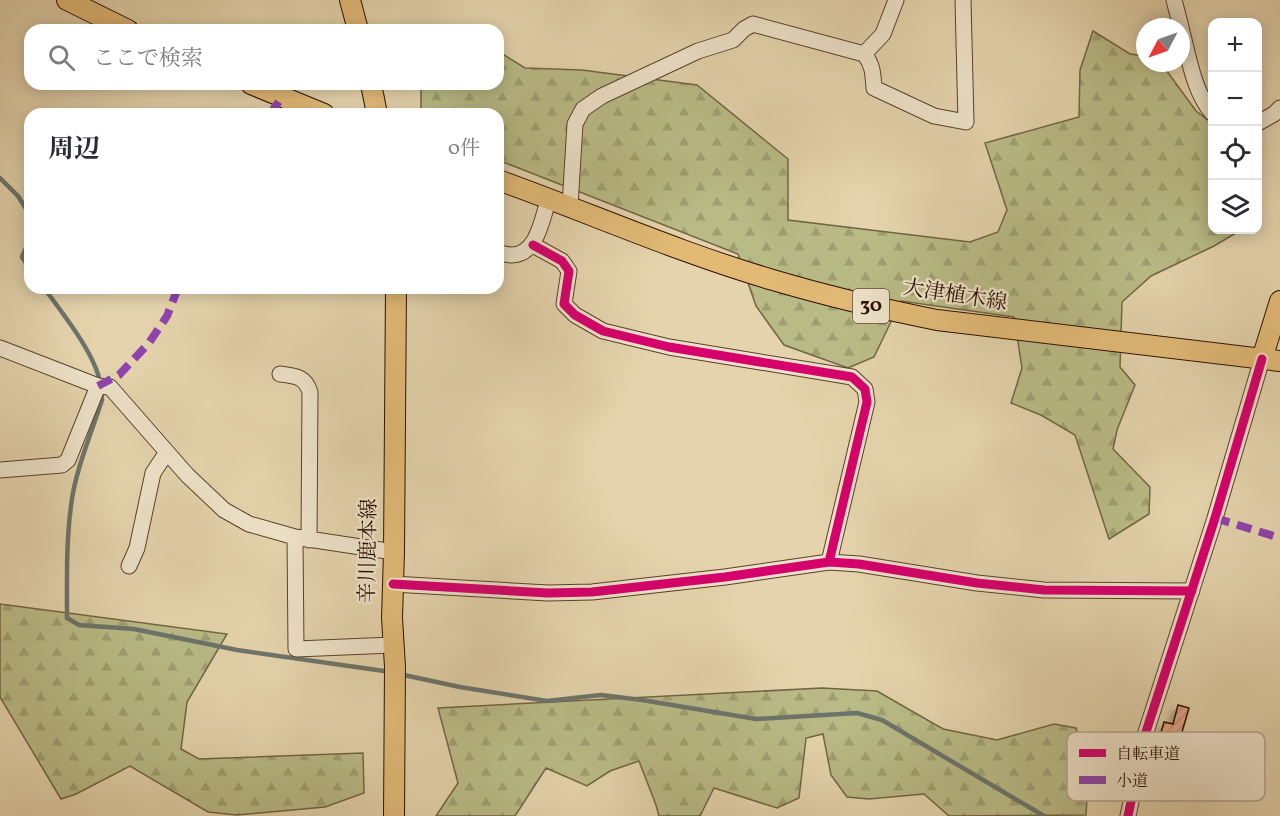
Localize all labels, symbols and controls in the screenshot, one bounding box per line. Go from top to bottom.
north arrow [1136,18,1190,72]
map controls [1208,18,1262,234]
button: + [1208,18,1262,72]
search box [24,24,504,90]
icon: search [45,41,78,74]
text: ここで検索 [93,44,203,75]
button: − [1208,72,1262,126]
button: locate [1208,126,1262,180]
text: 周辺 [48,132,100,168]
text: 0件 [448,135,480,163]
button: layers [1208,180,1262,234]
street label: 大津植木線 [901,273,1009,319]
road number: 30 [853,289,889,323]
street label: 辛川鹿本線 [354,498,384,604]
legend [1067,732,1265,801]
text: 自転車道 [1116,744,1180,766]
text: 小道 [1116,771,1148,793]

